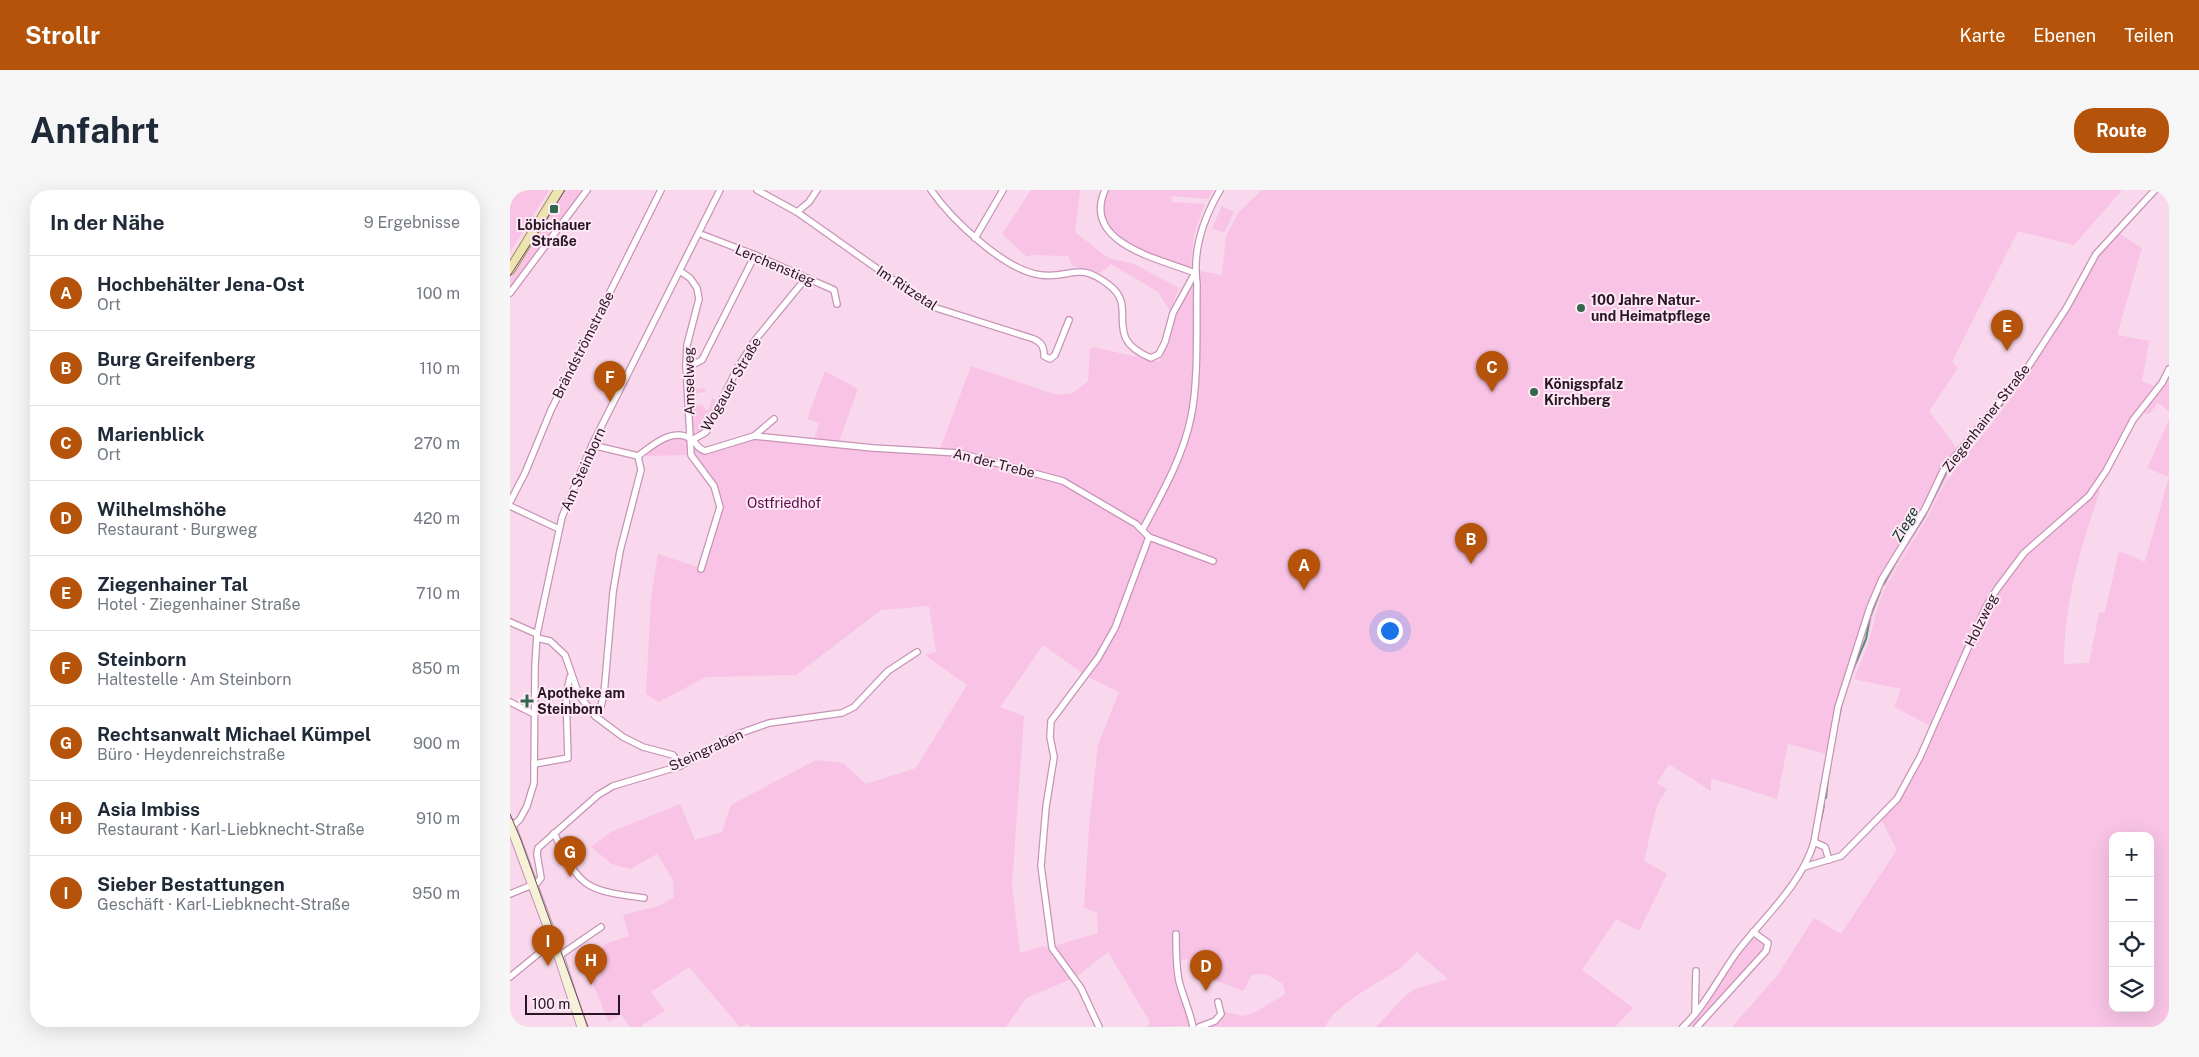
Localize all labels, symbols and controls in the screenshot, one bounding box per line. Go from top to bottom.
text: Strollr [25,21,100,49]
text: Karte [1960,25,2005,46]
text: Ebenen [2033,25,2096,46]
text: Teilen [2124,25,2174,46]
button: Route [2074,108,2169,153]
text: Anfahrt [30,110,160,151]
marker: Löbichauer Straße [548,203,560,215]
text: In der Nähe [50,210,165,235]
text: 9 Ergebnisse [364,213,460,232]
place label: Löbichauer Straße [517,217,591,249]
street label: Lerchenstieg [733,241,818,289]
street label: Im Ritzetal [874,262,940,314]
text: Hochbehälter Jena-Ost [97,273,305,295]
text: A [60,284,72,303]
text: 100 m [416,284,460,303]
street label: Brändströmstraße [549,289,617,401]
place label: 100 Jahre Natur- und Heimatpflege [1591,292,1710,324]
text: Ort [97,295,121,314]
marker: 100 Jahre Natur- und Heimatpflege [1575,302,1587,314]
pin: E [1991,310,2023,351]
street label: Wogauer Straße [698,334,764,434]
street label: Amselweg [680,346,698,415]
text: Burg Greifenberg [97,348,255,370]
pin: C [1476,351,1508,392]
text: B [61,359,71,378]
text: 110 m [419,359,460,378]
pin: F [594,361,626,402]
street label: Ziegenhainer Straße [1939,361,2033,475]
text: Ort [97,370,121,389]
place label: Königspfalz Kirchberg [1544,376,1623,408]
marker: Königspfalz Kirchberg [1528,386,1540,398]
text: Marienblick [97,423,204,445]
street label: Am Steinborn [558,425,608,513]
text: C [60,434,72,453]
text: 270 m [414,434,460,453]
text: Ort [97,445,121,464]
street label: An der Trebe [951,445,1037,481]
park label: Ostfriedhof [747,495,822,511]
text: Wilhelmshöhe [97,498,226,520]
water label: Ziege [1888,503,1922,545]
text: D [60,509,72,528]
text: 420 m [413,509,460,528]
text: Restaurant · Burgweg [97,520,258,539]
pin: B [1455,523,1487,564]
pin: A [1288,549,1320,590]
text: Ziegenhainer Tal [97,573,248,595]
text: E [61,584,71,603]
text: 710 m [416,584,460,603]
street label: Holzweg [1961,591,2001,649]
text: Hotel · Ziegenhainer Straße [97,595,300,614]
your location [1377,618,1403,644]
text: Steinborn [97,648,186,670]
text: F [61,659,71,678]
text: 850 m [412,659,460,678]
text: Haltestelle · Am Steinborn [97,670,292,689]
place label: Apotheke am Steinborn [537,685,625,717]
marker: Apotheke am Steinborn [521,695,533,707]
text: Rechtsanwalt Michael Kümpel [97,723,371,745]
street label: Steingraben [666,726,746,774]
text: G [60,734,72,753]
text: 900 m [413,734,460,753]
text: Büro · Heydenreichstraße [97,745,285,764]
text: Asia Imbiss [97,798,200,820]
text: H [60,809,72,828]
text: 910 m [416,809,460,828]
text: Restaurant · Karl-Liebknecht-Straße [97,820,365,839]
map controls [2109,832,2154,1012]
button: + [2109,832,2154,877]
pin: G [554,836,586,877]
text: Sieber Bestattungen [97,873,285,895]
button: − [2109,877,2154,922]
text: I [64,884,68,903]
text: 950 m [412,884,460,903]
text: Geschäft · Karl-Liebknecht-Straße [97,895,350,914]
button: locate [2109,922,2154,967]
pin: I [532,925,564,966]
pin: H [575,944,607,985]
pin: D [1190,950,1222,991]
button: layers [2109,967,2154,1012]
scale bar [525,992,620,1015]
text: 100 m [532,996,570,1012]

